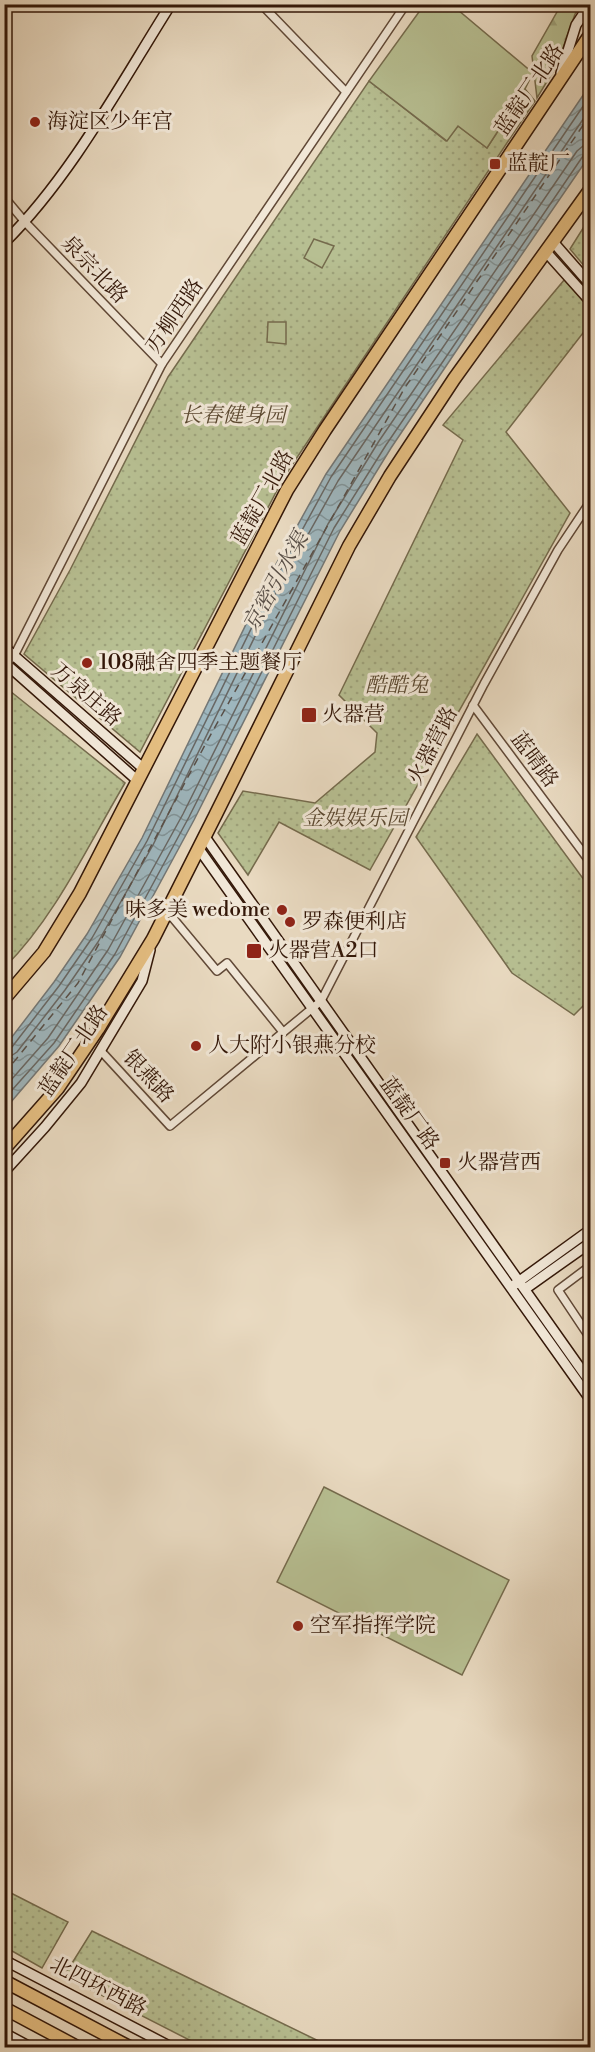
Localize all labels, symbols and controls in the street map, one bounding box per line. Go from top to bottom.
street label: 蓝靛厂北路 [490,39,570,141]
place label: 海淀区少年宫 [47,109,173,135]
marker: 海淀区少年宫 [28,115,42,129]
place label: 蓝靛厂 [507,151,570,177]
marker: 蓝靛厂 [488,157,502,171]
street label: 泉宗北路 [55,231,133,309]
street label: 万柳西路 [141,274,209,358]
park label: 长春健身园 [181,403,288,429]
street label: 蓝靛厂北路 [226,446,300,550]
water label: 京密引水渠 [238,525,316,637]
place label: 108融舍四季主题餐厅 [99,650,302,676]
marker: 108融舍四季主题餐厅 [80,656,94,670]
street label: 万泉庄路 [46,658,126,732]
park label: 酷酷兔 [366,673,429,699]
place label: 火器营 [322,702,385,728]
street label: 火器营路 [402,703,464,789]
marker: 火器营 [300,706,318,724]
street label: 蓝晴路 [505,727,563,793]
park label: 金娱娱乐园 [303,806,410,832]
place label: 味多美 wedome [125,897,270,923]
marker: 味多美 wedome [275,903,289,917]
place label: 罗森便利店 [302,909,407,935]
marker: 罗森便利店 [283,915,297,929]
place label: 火器营A2口 [268,938,378,964]
marker: 火器营A2口 [245,942,263,960]
street label: 蓝靛厂北路 [34,1000,114,1102]
place label: 人大附小银燕分校 [208,1033,376,1059]
marker: 人大附小银燕分校 [189,1039,203,1053]
street label: 银燕路 [117,1045,179,1109]
street label: 蓝靛厂路 [374,1072,444,1156]
place label: 火器营西 [457,1150,541,1176]
marker: 火器营西 [438,1156,452,1170]
place label: 空军指挥学院 [310,1613,436,1639]
marker: 空军指挥学院 [291,1619,305,1633]
street label: 北四环西路 [45,1952,151,2022]

